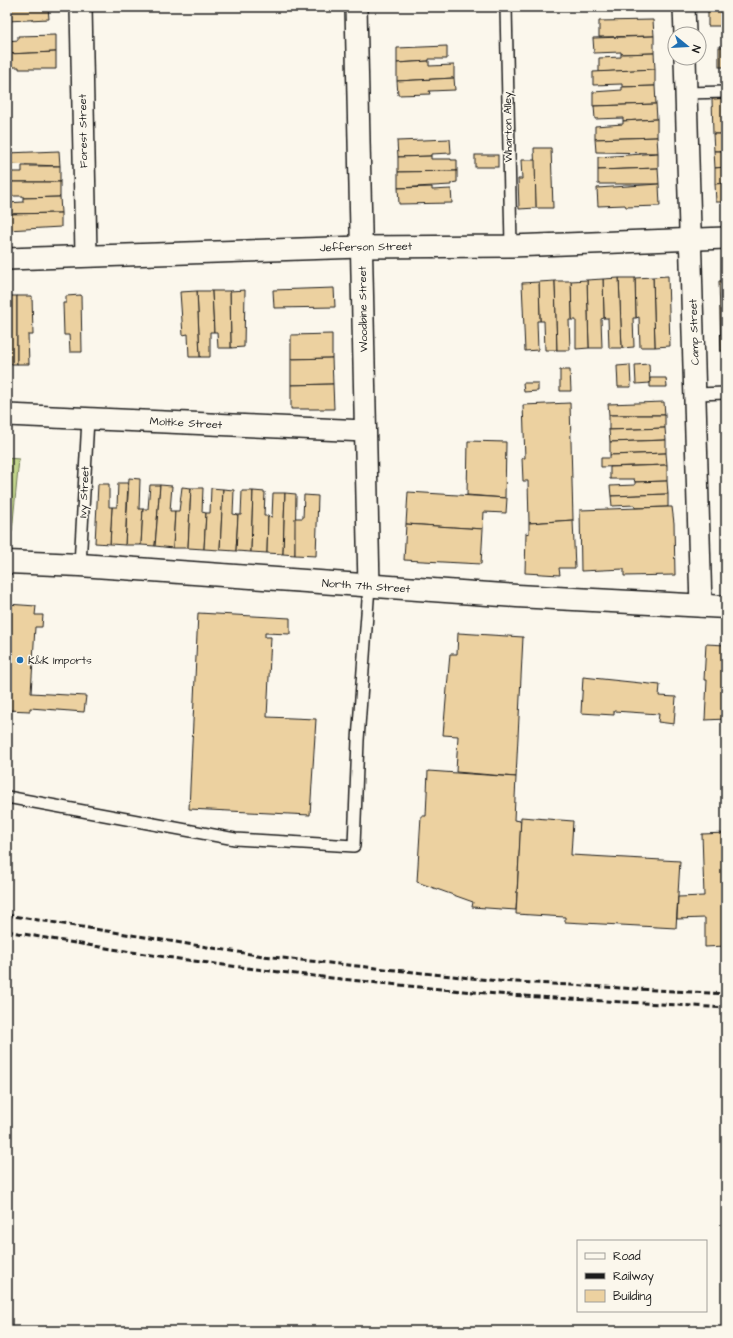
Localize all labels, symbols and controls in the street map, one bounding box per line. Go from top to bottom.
north arrow [667,26,707,66]
text: N [688,43,704,55]
street label: Wharton Alley [500,92,517,162]
street label: Forest Street [75,93,91,168]
street label: Jefferson Street [320,239,413,255]
street label: Woodbine Street [355,265,371,352]
street label: Camp Street [685,298,703,365]
street label: Moltke Street [149,414,223,432]
street label: Ivy Street [75,465,94,518]
street label: North 7th Street [321,575,411,597]
place label: K&K Imports [28,653,92,668]
marker: K&K Imports [15,655,25,665]
legend [577,1240,707,1312]
text: Road [613,1248,641,1265]
text: Railway [613,1268,654,1286]
text: Building [613,1288,651,1306]

